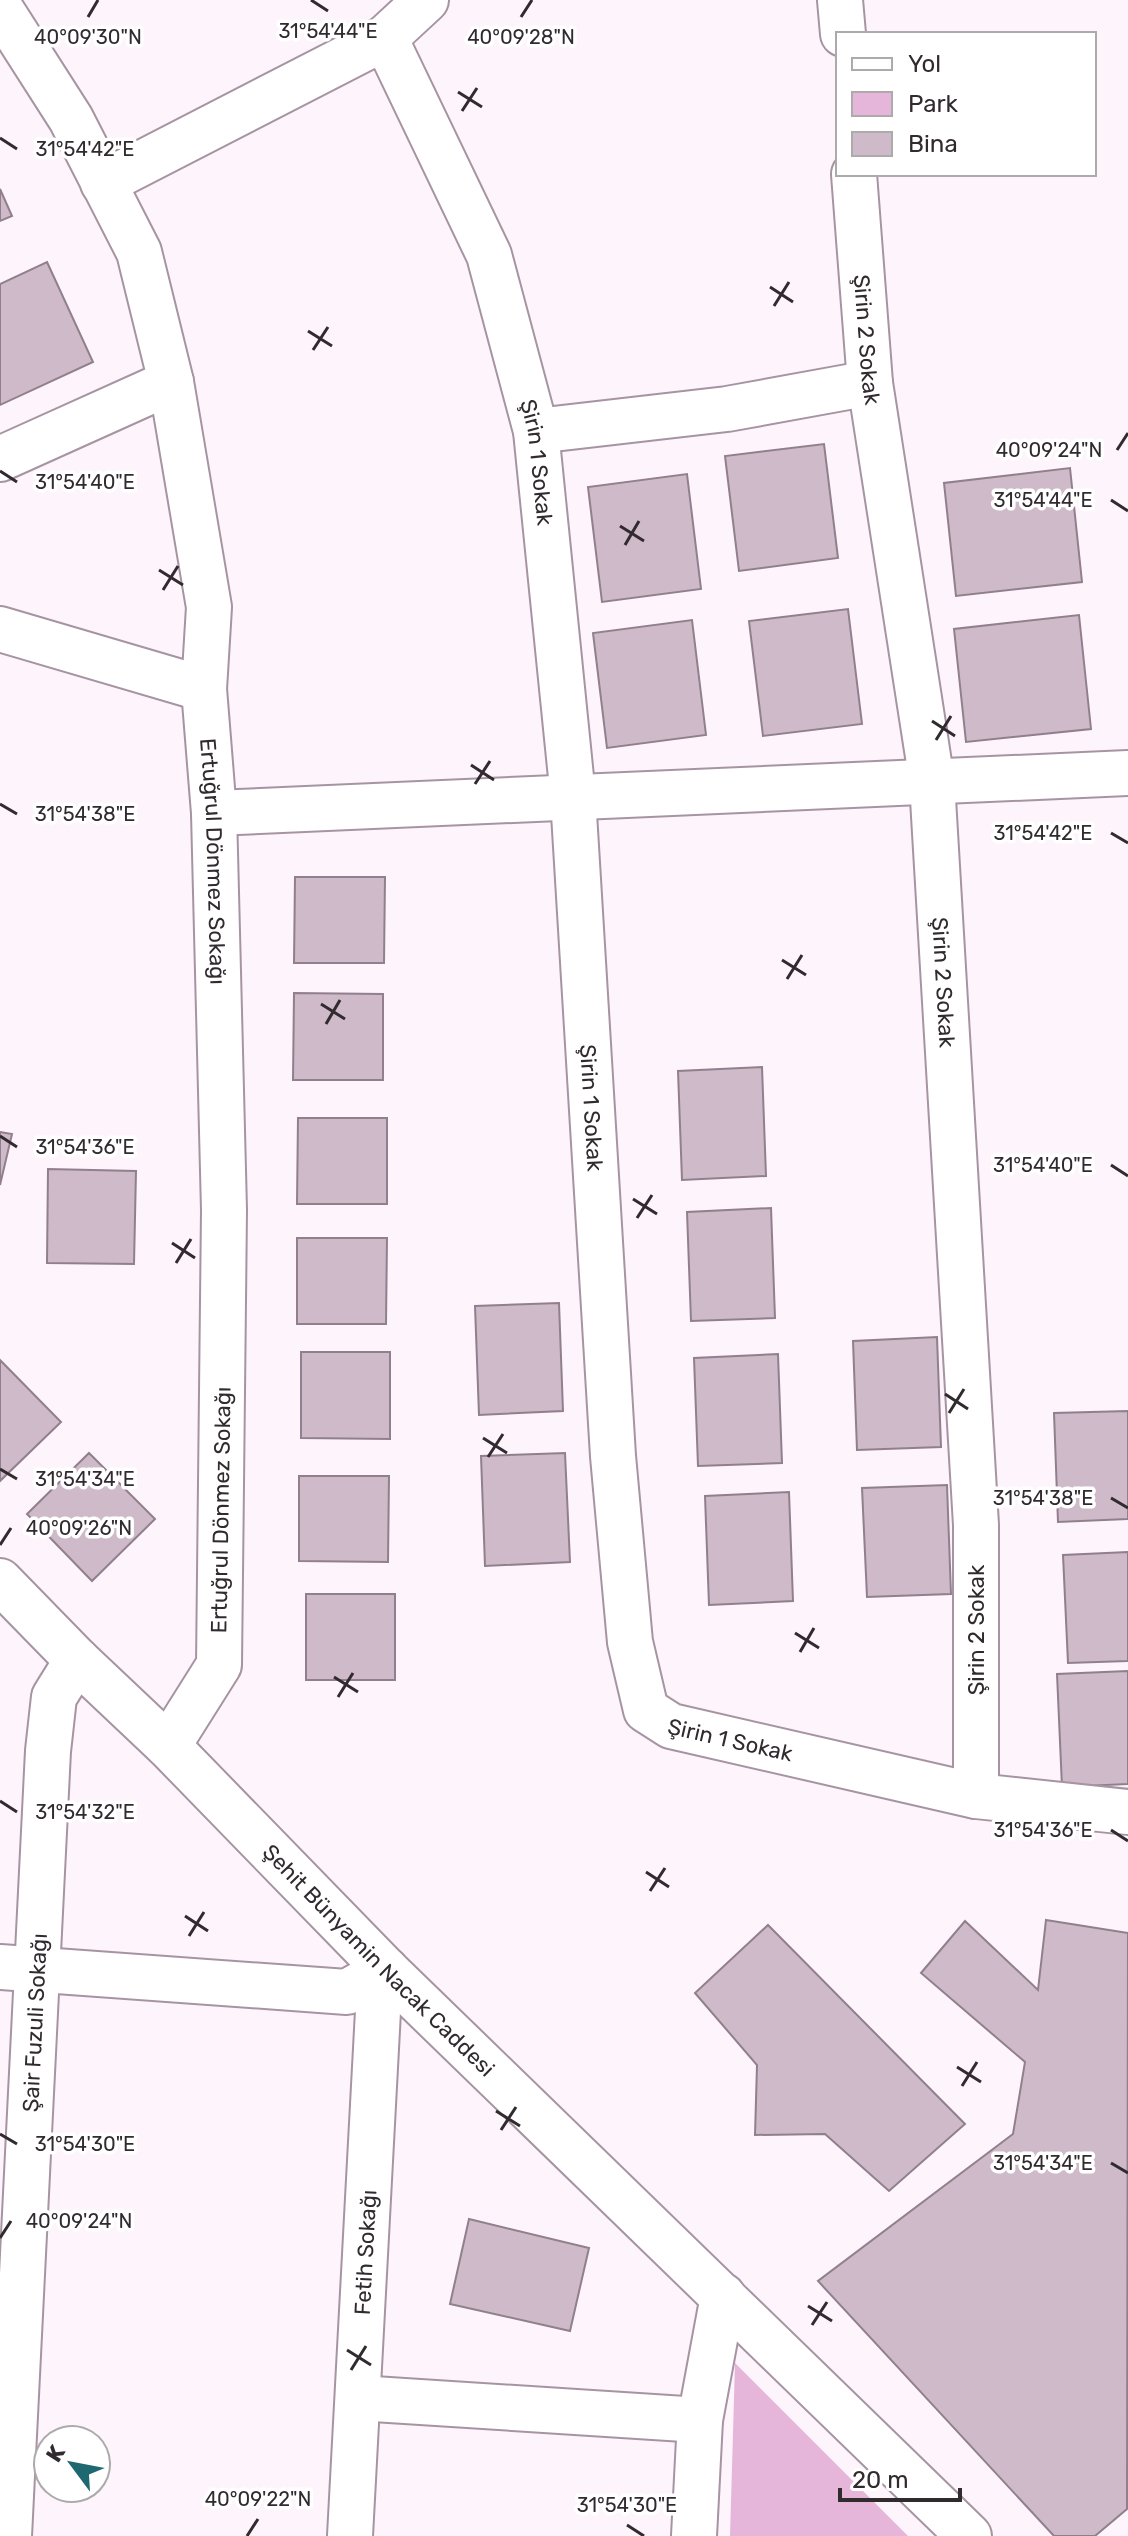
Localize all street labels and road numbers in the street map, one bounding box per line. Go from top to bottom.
street label: Şirin 2 Sokak [848,273,887,407]
street label: Şirin 1 Sokak [515,396,559,527]
street label: Ertuğrul Dönmez Sokağı [195,737,232,985]
street label: Şirin 2 Sokak [927,916,961,1049]
street label: Şirin 1 Sokak [575,1043,609,1173]
street label: Ertuğrul Dönmez Sokağı [205,1386,237,1634]
street label: Şirin 2 Sokak [963,1564,990,1695]
street label: Şirin 1 Sokak [665,1712,796,1767]
street label: Şehit Bünyamin Nacak Caddesi [257,1838,501,2082]
street label: Şair Fuzuli Sokağı [17,1933,52,2113]
street label: Fetih Sokağı [348,2189,382,2316]

